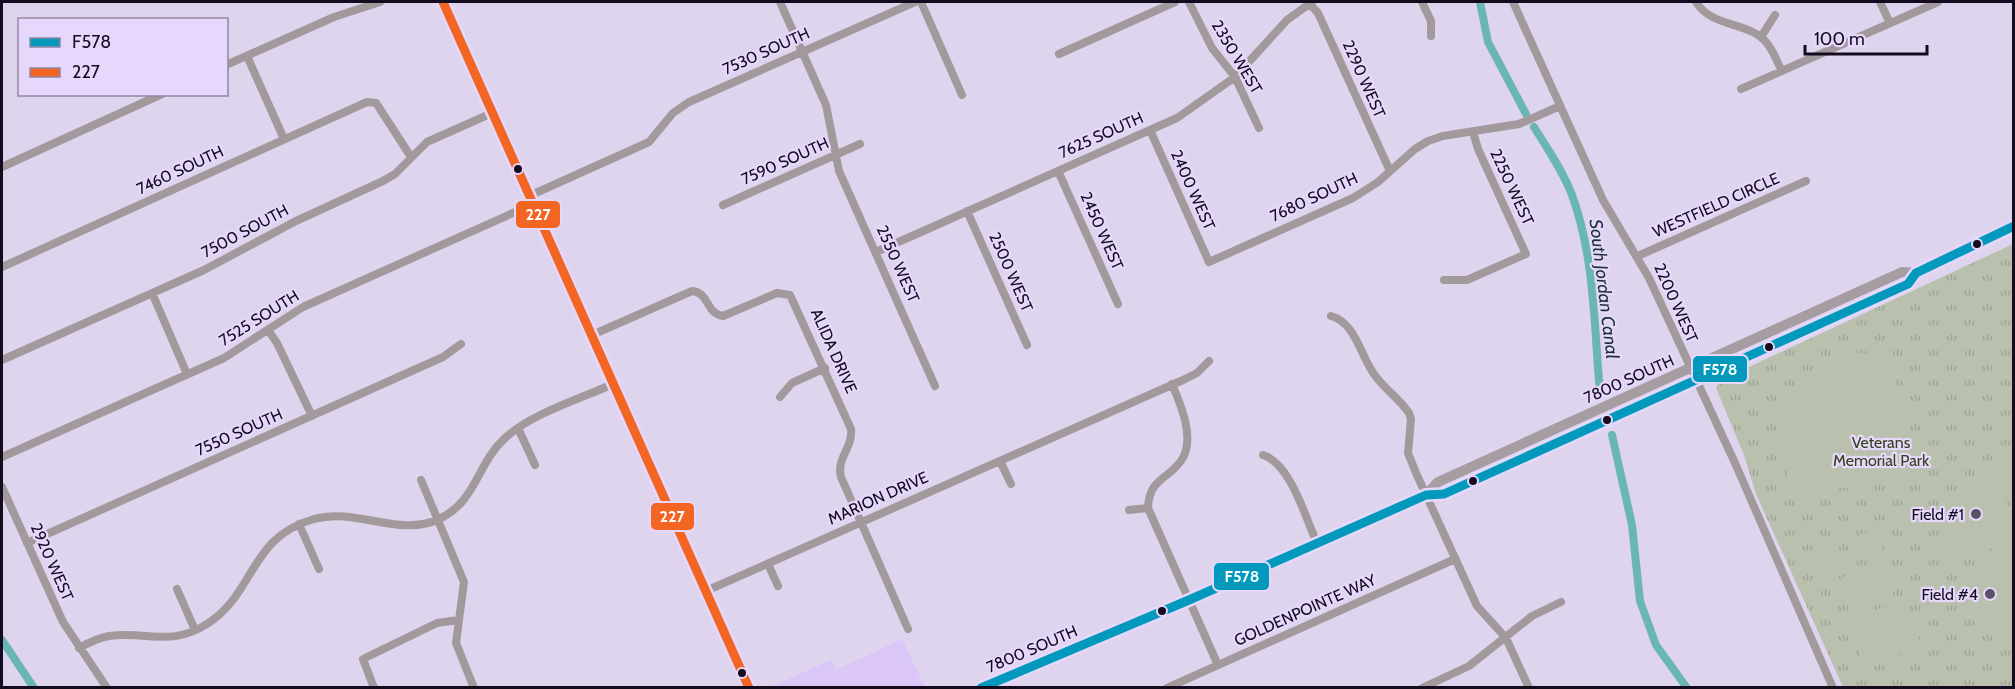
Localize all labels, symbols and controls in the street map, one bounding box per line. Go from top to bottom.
street label: 2350 WEST [1208,17,1267,98]
legend [18,18,228,96]
scale bar [1805,18,1926,56]
street label: 7530 SOUTH [720,23,812,79]
text: 100 m [1814,28,1865,50]
text: F578 [72,31,111,53]
street label: 2290 WEST [1339,37,1390,121]
text: 227 [72,61,100,83]
street label: 7625 SOUTH [1056,108,1146,162]
street label: 7590 SOUTH [738,133,832,189]
street label: 7460 SOUTH [134,142,226,198]
street label: 2250 WEST [1486,146,1538,229]
street label: 2400 WEST [1167,147,1219,233]
unlabelled marker [512,163,524,175]
street label: 7680 SOUTH [1267,168,1361,226]
street label: WESTFIELD CIRCLE [1650,168,1782,241]
street label: 2450 WEST [1076,189,1128,273]
street label: 7500 SOUTH [198,200,292,262]
line badge: 227 [515,200,561,229]
text: 227 [525,205,551,224]
water label: South Jordan Canal [1585,218,1624,361]
street label: 2550 WEST [873,223,924,306]
street label: 2500 WEST [985,229,1037,315]
unlabelled marker [1971,238,1983,250]
street label: 2200 WEST [1650,261,1702,346]
street label: 7525 SOUTH [216,286,302,350]
street label: ALIDA DRIVE [807,306,861,396]
unlabelled marker [1763,341,1775,353]
street label: 7800 SOUTH [1581,351,1677,407]
line badge: F578 [1692,355,1748,383]
text: F578 [1703,360,1737,379]
street label: 7550 SOUTH [193,404,285,460]
unlabelled marker [1601,414,1613,426]
park label: Veterans Memorial Park [1833,433,1930,470]
street label: MARION DRIVE [825,467,931,529]
unlabelled marker [1467,475,1479,487]
line badge: 227 [650,502,695,531]
place label: Field #1 [1912,505,1964,524]
text: 227 [659,507,685,526]
marker: Field #1 [1969,507,1983,521]
street label: 2920 WEST [27,520,78,604]
line badge: F578 [1213,562,1270,591]
text: F578 [1225,567,1259,586]
street label: GOLDENPOINTE WAY [1231,570,1380,650]
place label: Field #4 [1921,585,1978,604]
marker: Field #4 [1983,587,1997,601]
unlabelled marker [1156,605,1168,617]
street label: 7800 SOUTH [984,621,1080,677]
unlabelled marker [736,667,748,679]

